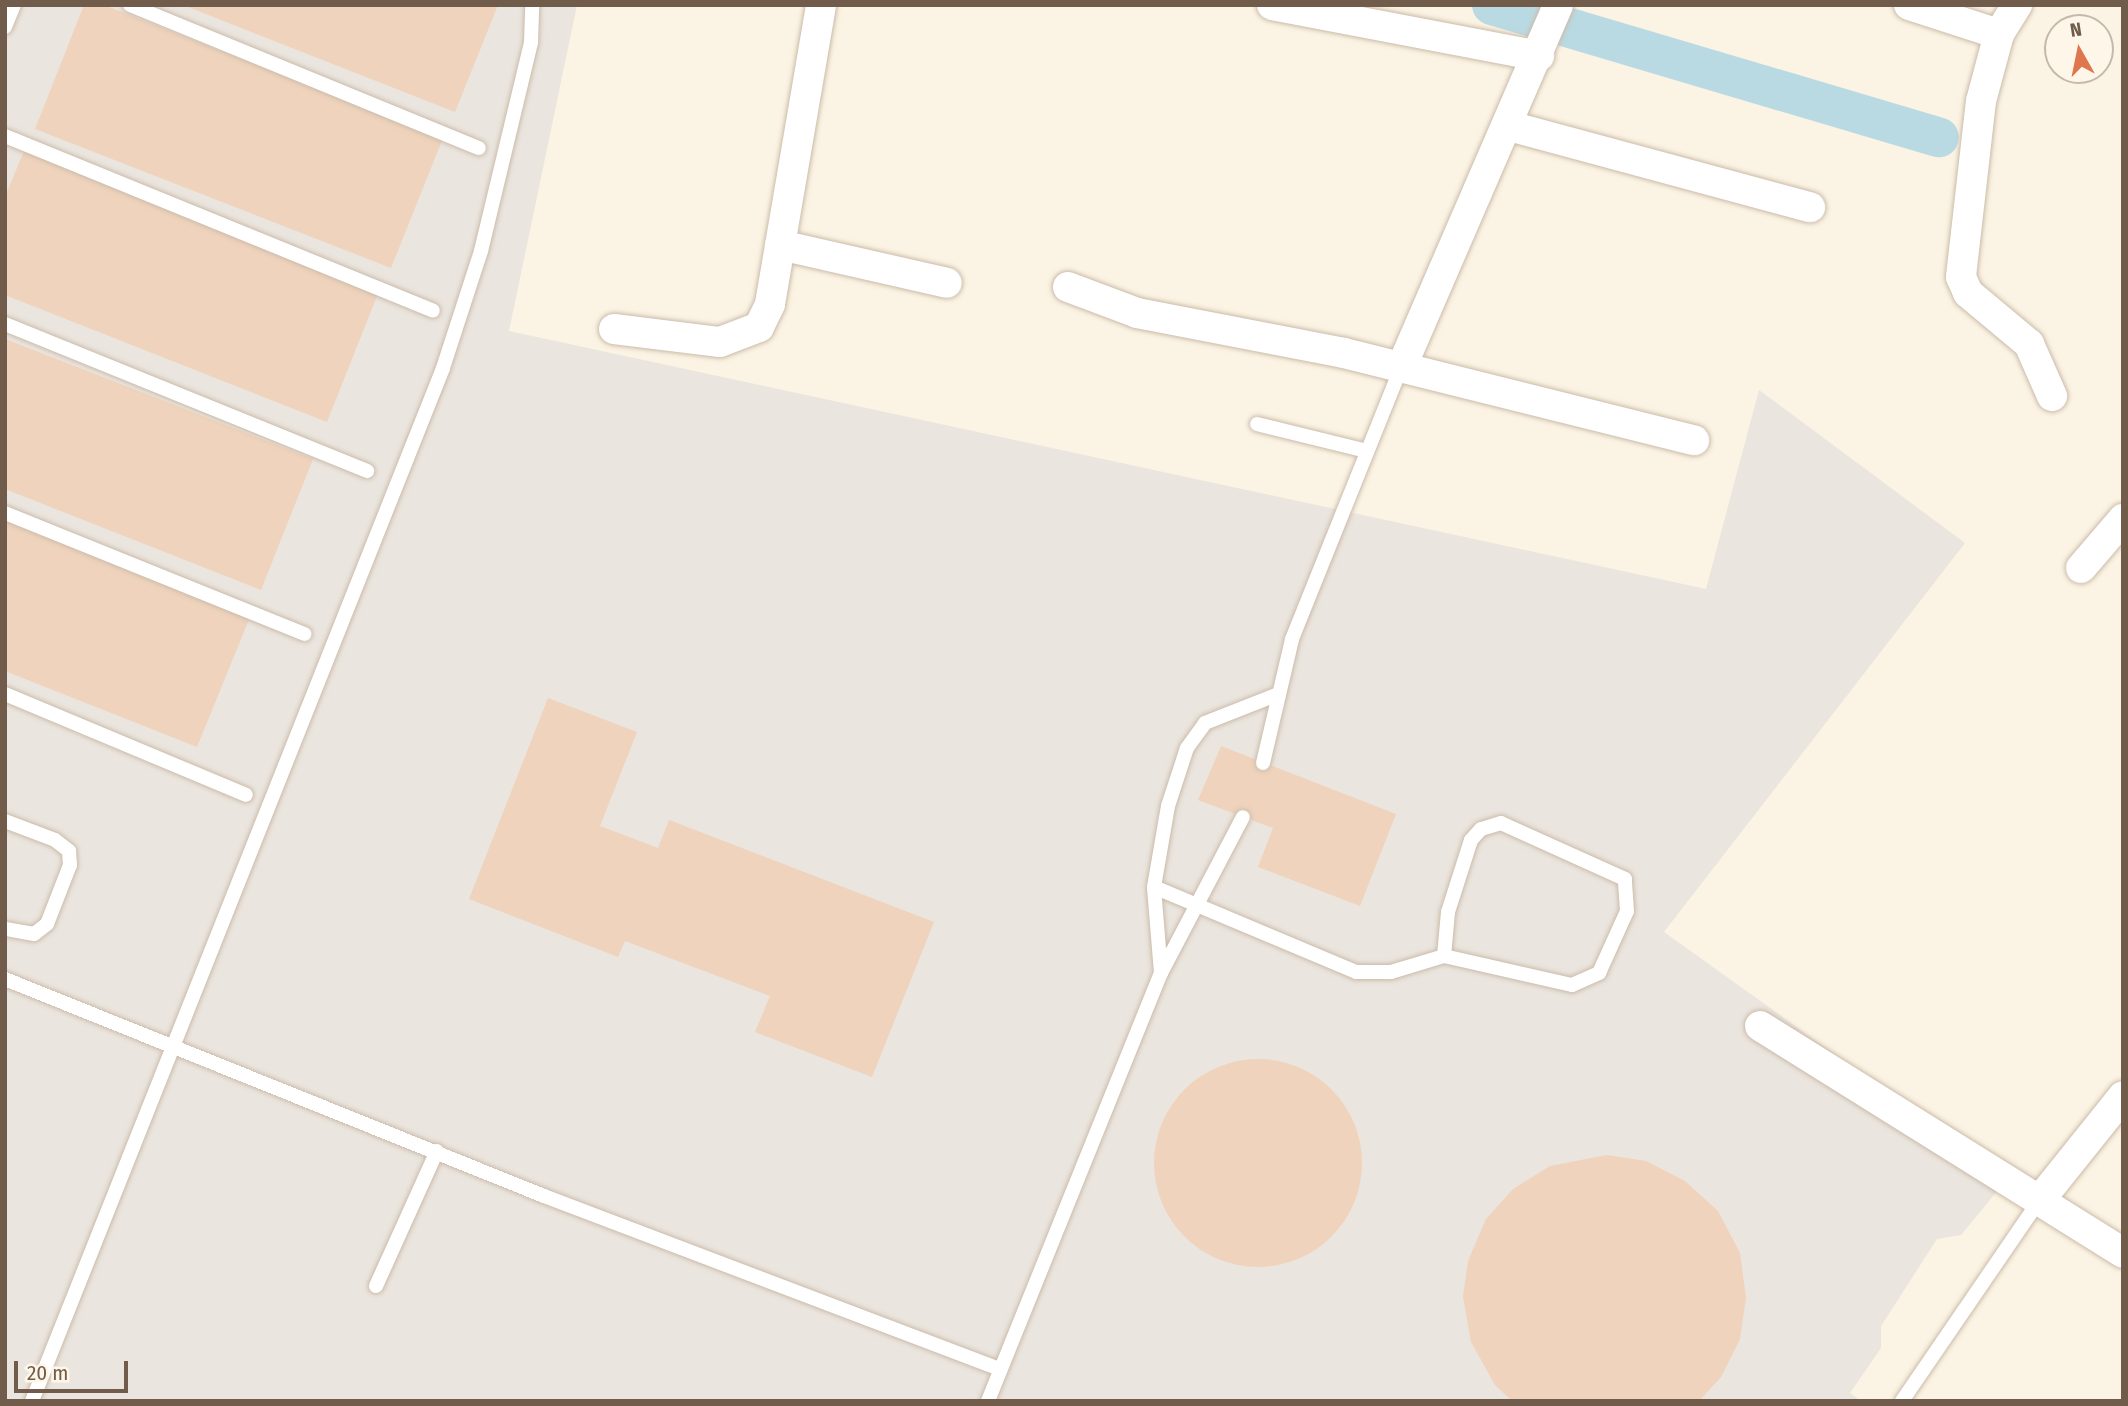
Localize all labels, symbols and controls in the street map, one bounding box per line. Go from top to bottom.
north arrow [2044,14,2114,84]
text: N [2069,17,2083,42]
scale bar [18,1346,131,1390]
text: 20 m [27,1360,68,1386]

